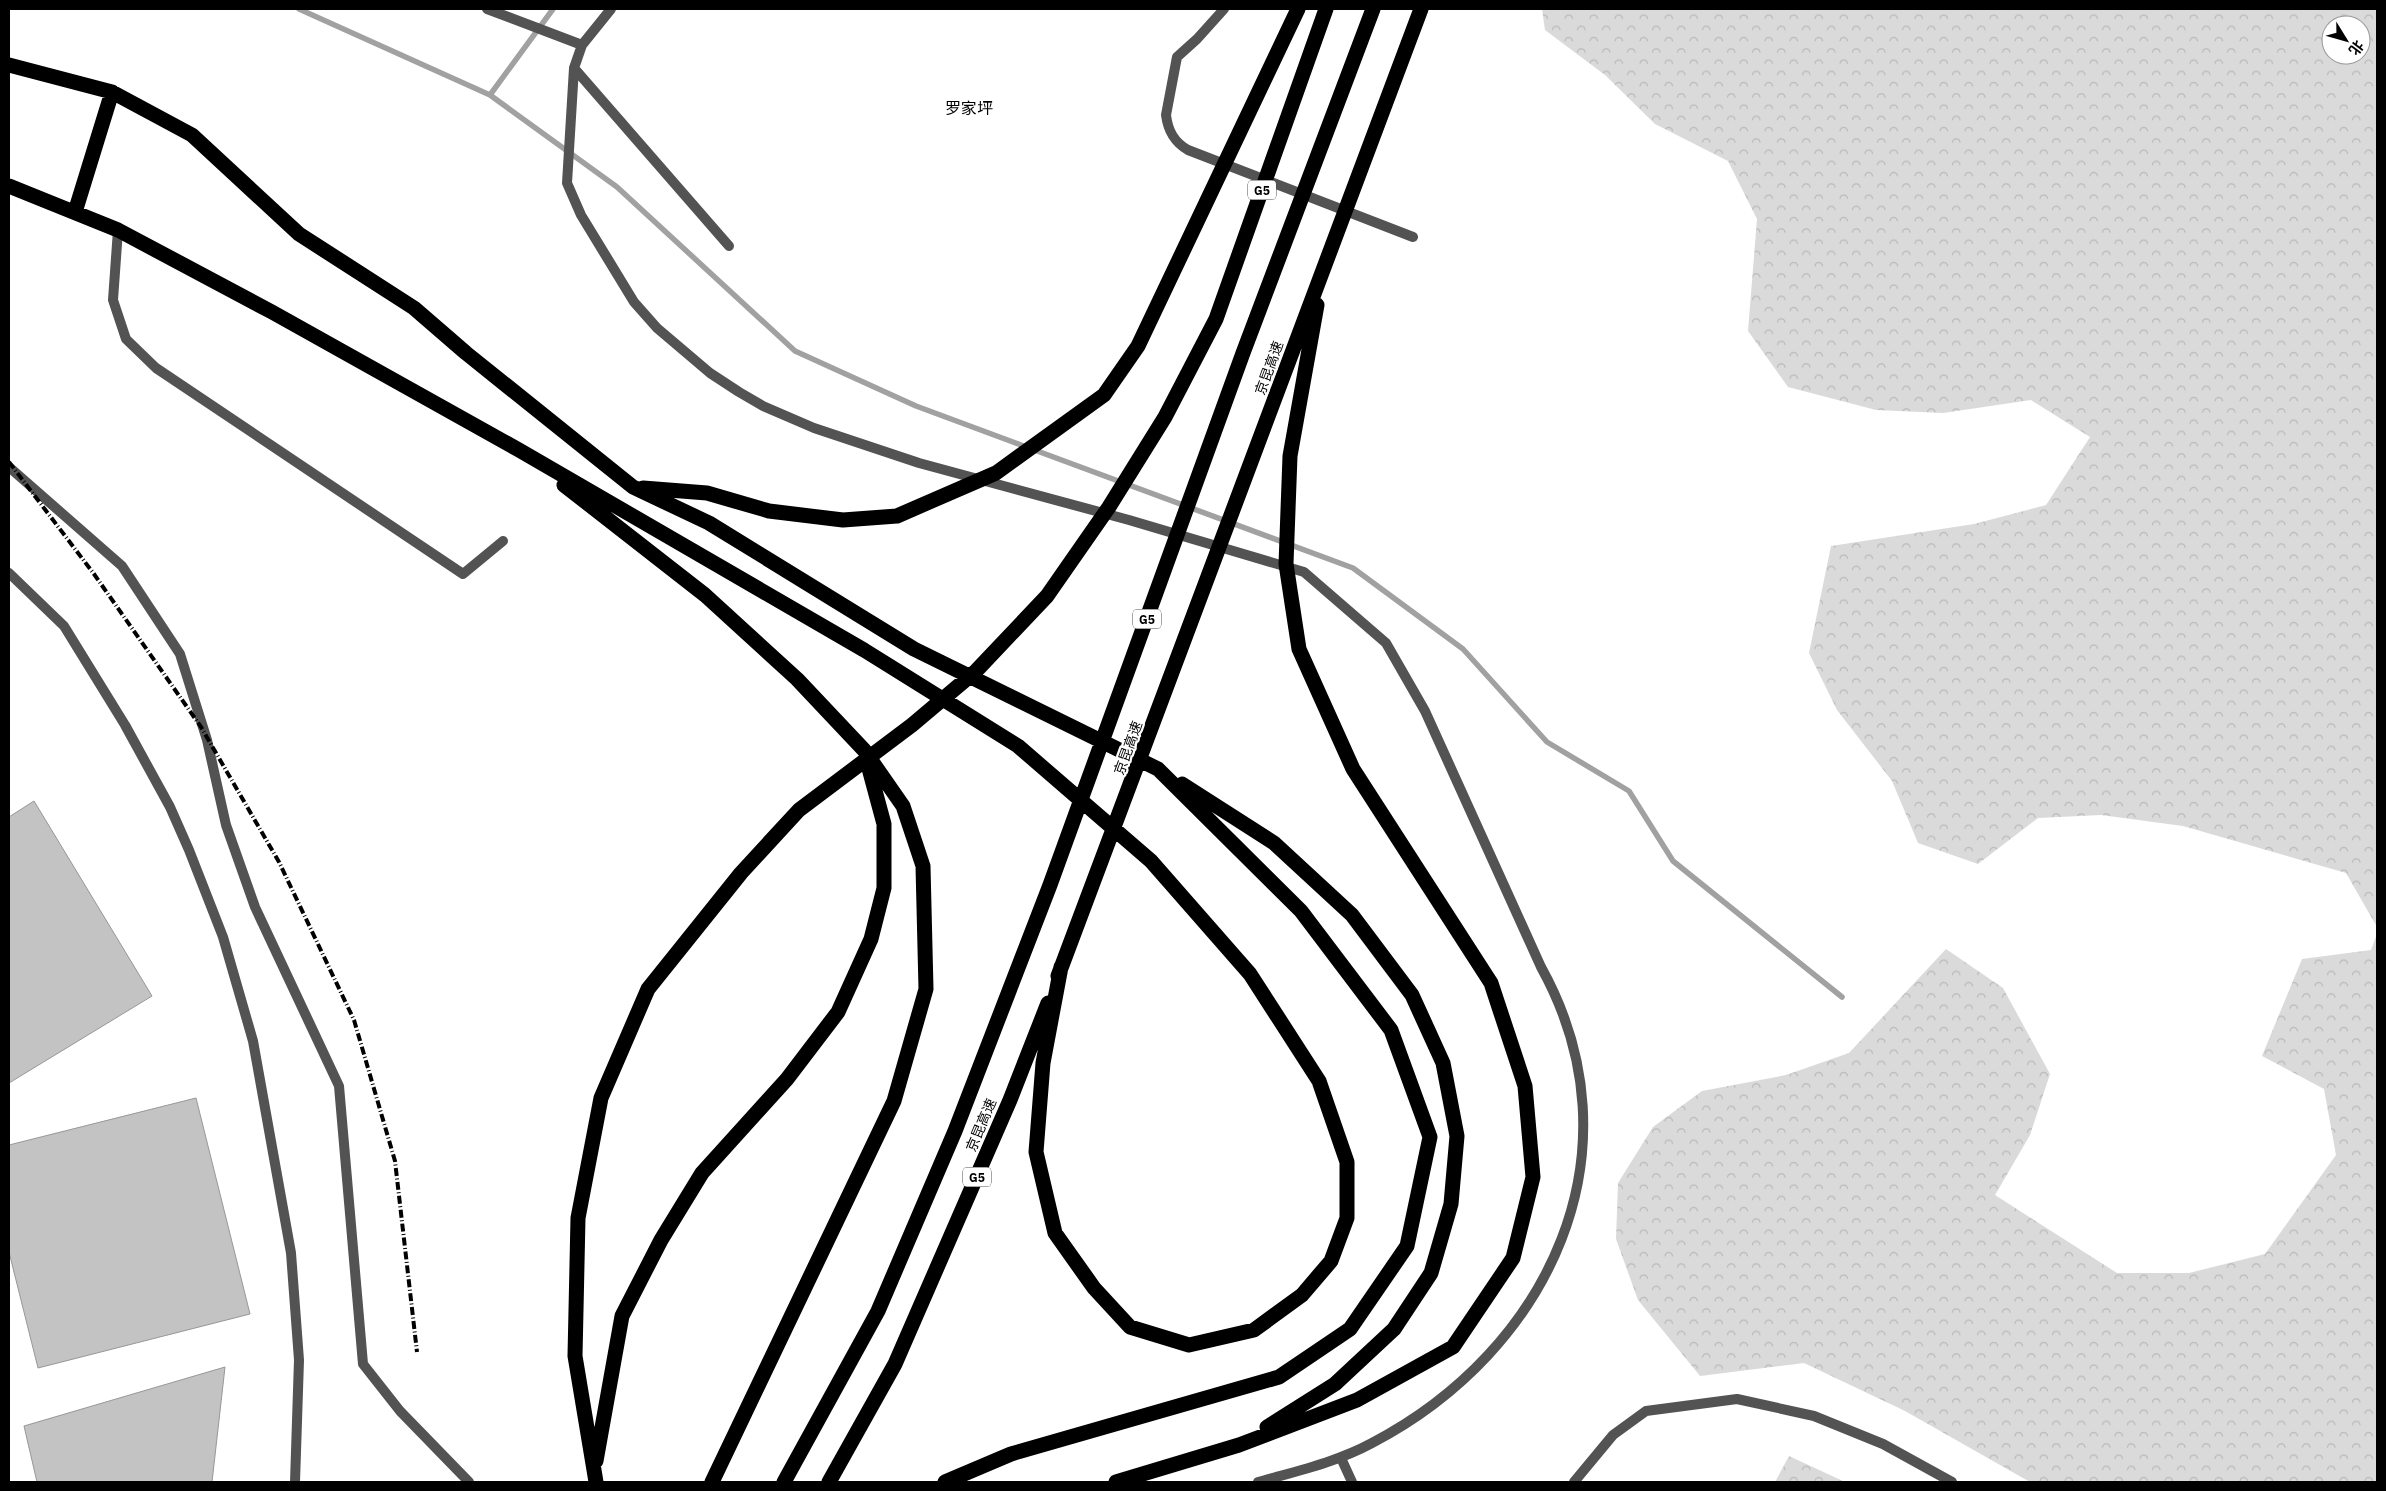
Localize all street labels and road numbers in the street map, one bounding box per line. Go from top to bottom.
road number: G5 [1248,180,1276,200]
street label: 京昆高速 [1251,339,1287,397]
road number: G5 [1133,610,1161,628]
street label: 京昆高速 [1110,719,1146,777]
street label: 京昆高速 [962,1096,1000,1154]
road number: G5 [963,1168,991,1186]

